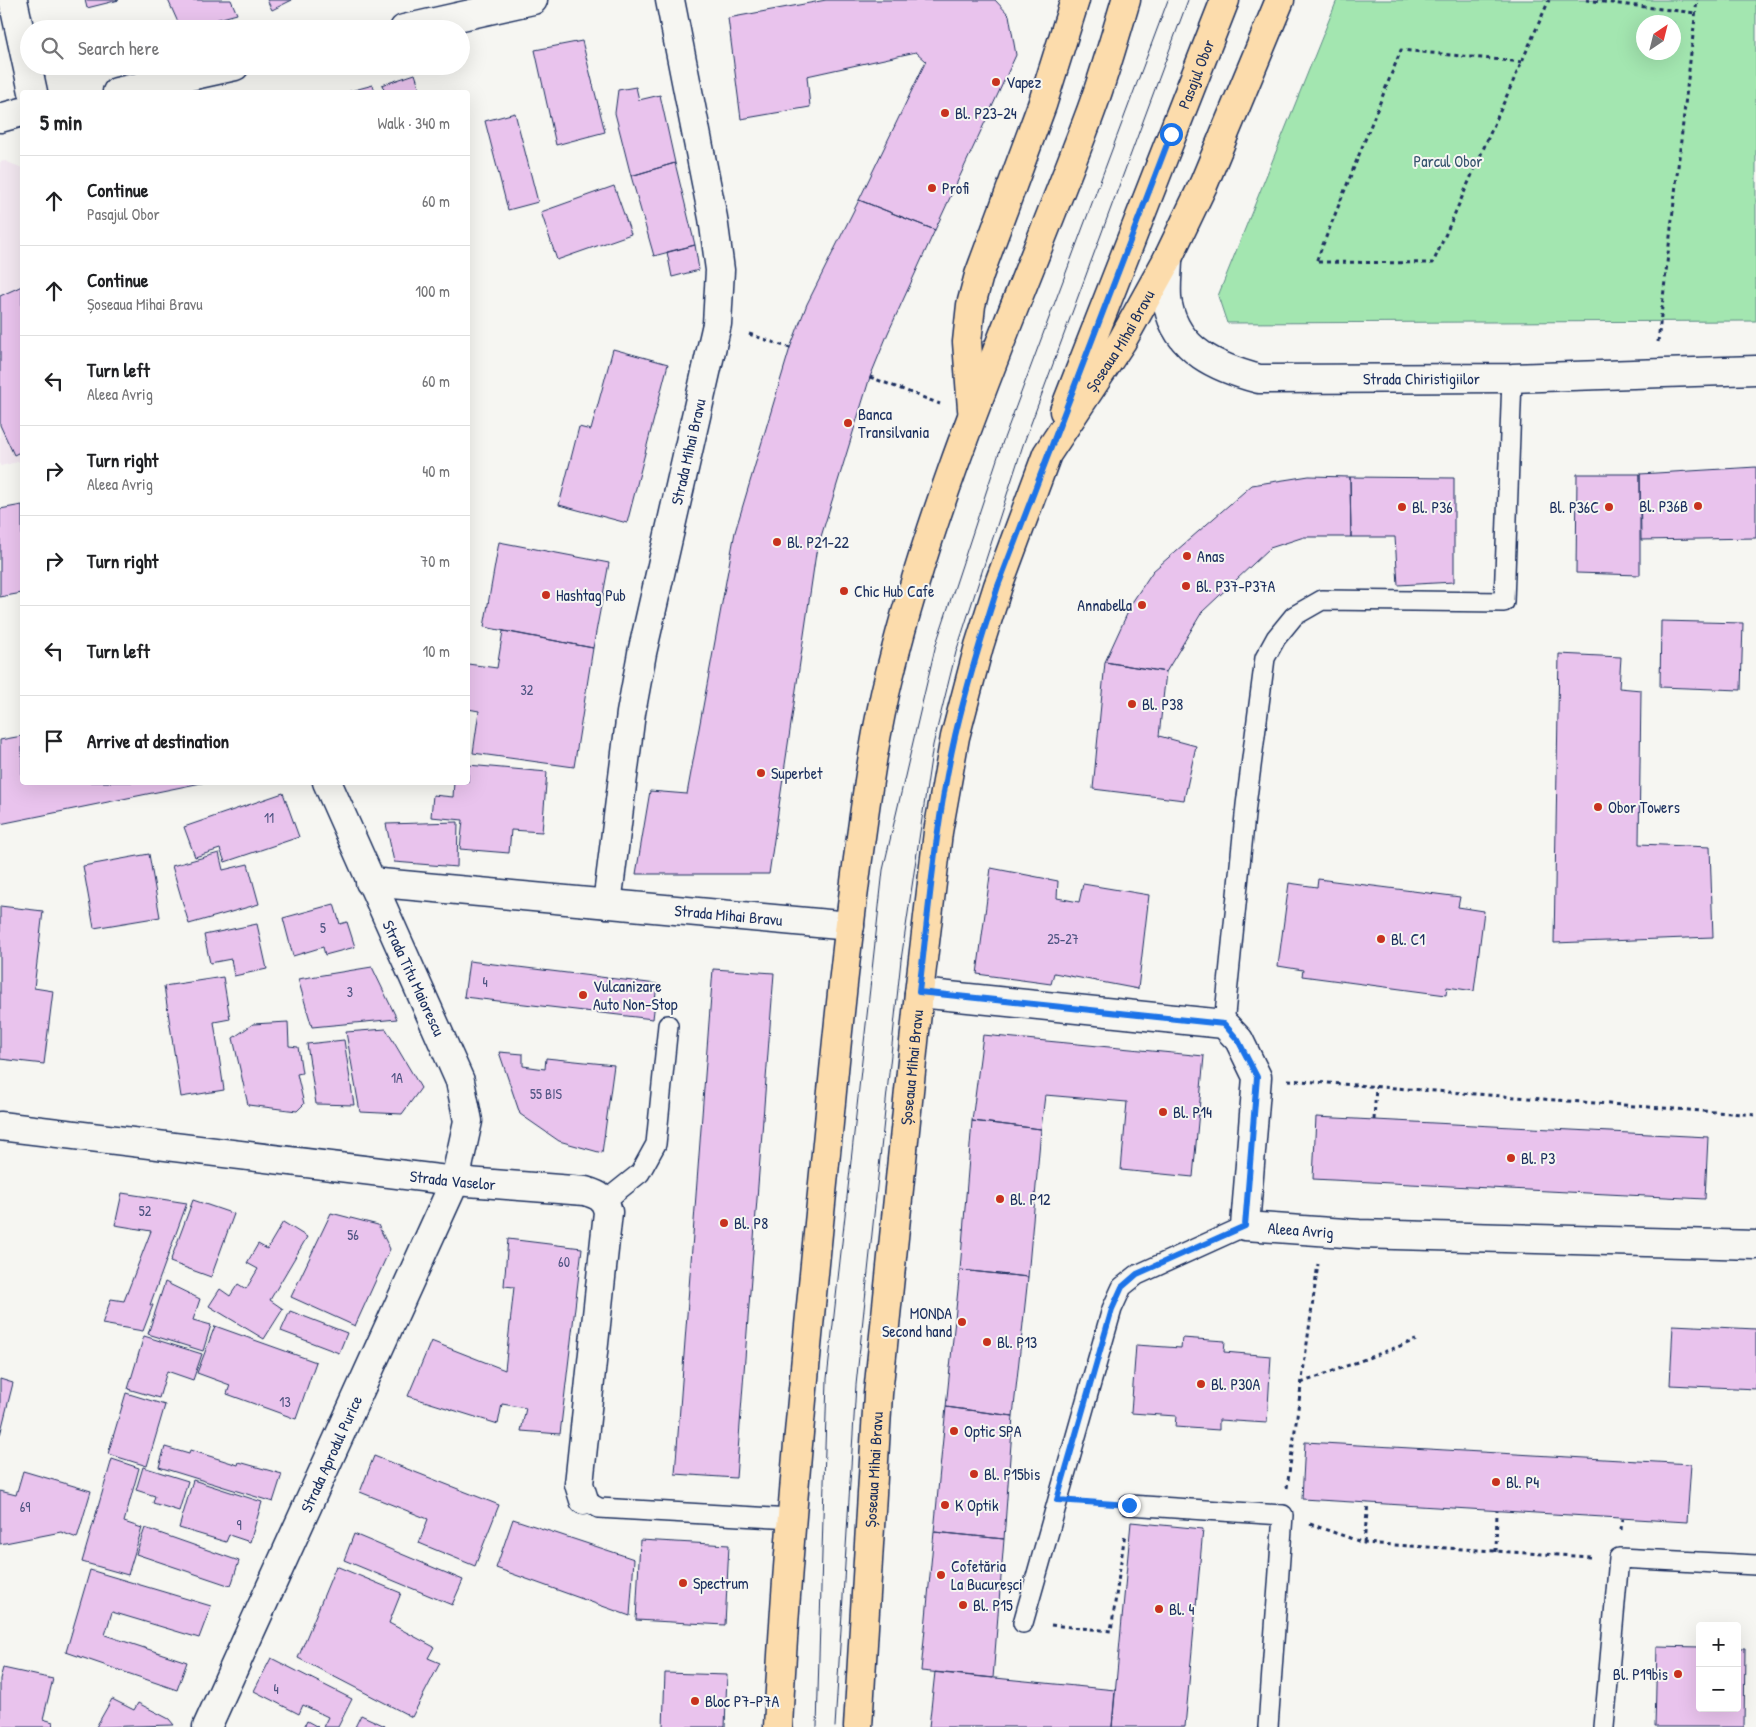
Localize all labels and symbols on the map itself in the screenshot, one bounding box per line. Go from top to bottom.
north arrow [1636,15,1681,60]
street label: Pasajul Obor [1173,36,1220,112]
place label: Vapez [1006,71,1041,93]
marker: Vapez [990,76,1002,88]
place label: Bl. P23-24 [955,102,1017,124]
marker: Bl. P23-24 [939,107,951,119]
route start [1160,123,1183,146]
park label: Parcul Obor [1414,150,1482,172]
place label: Profi [942,177,969,199]
marker: Profi [926,182,938,194]
street label: Șoseaua Mihai Bravu [1080,285,1160,396]
street label: Strada Chiristigiilor [1363,367,1480,390]
street label: Strada Mihai Bravu [665,396,711,507]
place label: Banca Transilvania [858,403,929,443]
marker: Banca Transilvania [842,417,854,429]
place label: Bl. P36B [1639,495,1688,517]
place label: Bl. P36 [1412,496,1453,518]
place label: Bl. P36C [1550,496,1599,518]
marker: Bl. P36B [1692,500,1704,512]
marker: Bl. P36 [1396,501,1408,513]
marker: Bl. P36C [1603,501,1615,513]
place label: Bl. P21-22 [787,531,849,553]
marker: Bl. P21-22 [771,536,783,548]
place label: Anas [1197,545,1224,567]
marker: Anas [1181,550,1193,562]
place label: Bl. P37-P37A [1196,575,1276,597]
place label: Chic Hub Cafe [854,580,935,602]
marker: Bl. P37-P37A [1180,580,1192,592]
place label: Hashtag Pub [556,584,626,606]
marker: Chic Hub Cafe [838,585,850,597]
marker: Hashtag Pub [540,589,552,601]
place label: Annabella [1077,594,1132,616]
marker: Annabella [1136,599,1148,611]
house number: 32 [521,680,534,699]
place label: Bl. P38 [1142,693,1183,715]
marker: Bl. P38 [1126,698,1138,710]
place label: Superbet [771,762,823,784]
marker: Superbet [755,767,767,779]
place label: Obor Towers [1608,796,1680,818]
marker: Obor Towers [1592,801,1604,813]
house number: 11 [264,808,274,827]
street label: Strada Mihai Bravu [674,899,784,931]
street label: Strada Titu Maiorescu [378,917,451,1040]
house number: 5 [320,918,326,937]
place label: Bl. C1 [1391,928,1425,950]
house number: 25-27 [1047,929,1079,948]
marker: Bl. C1 [1375,933,1387,945]
house number: 4 [482,972,488,991]
place label: Vulcanizare Auto Non-Stop [593,975,678,1015]
house number: 3 [347,982,353,1001]
marker: Vulcanizare Auto Non-Stop [577,989,589,1001]
street label: Șoseaua Mihai Bravu [895,1008,928,1126]
house number: 1A [391,1068,403,1087]
house number: 55 BIS [530,1084,563,1103]
place label: Bl. P14 [1173,1101,1212,1123]
marker: Bl. P14 [1157,1106,1169,1118]
place label: Bl. P3 [1521,1147,1555,1169]
marker: Bl. P3 [1505,1152,1517,1164]
street label: Strada Vaselor [409,1165,497,1195]
place label: Bl. P12 [1010,1188,1051,1210]
marker: Bl. P12 [994,1193,1006,1205]
house number: 52 [139,1201,152,1220]
place label: Bl. P8 [734,1212,768,1234]
marker: Bl. P8 [718,1217,730,1229]
street label: Aleea Avrig [1267,1217,1334,1243]
house number: 56 [347,1225,359,1244]
house number: 60 [558,1252,570,1271]
place label: MONDA Second hand [882,1302,952,1342]
marker: MONDA Second hand [956,1316,968,1328]
place label: Bl. P13 [997,1331,1037,1353]
marker: Bl. P13 [981,1336,993,1348]
place label: Bl. P30A [1211,1373,1261,1395]
marker: Bl. P30A [1195,1378,1207,1390]
street label: Strada Aprodul Purice [295,1391,367,1516]
house number: 13 [279,1392,291,1411]
street label: Șoseaua Mihai Bravu [859,1410,888,1528]
place label: Optic SPA [964,1420,1022,1442]
marker: Optic SPA [948,1425,960,1437]
place label: Bl. P15bis [984,1463,1040,1485]
marker: Bl. P15bis [968,1468,980,1480]
place label: Bl. P4 [1506,1471,1539,1493]
marker: Bl. P4 [1490,1476,1502,1488]
place label: K Optik [955,1494,999,1516]
route end [1118,1494,1141,1517]
house number: 69 [20,1497,30,1516]
marker: K Optik [939,1499,951,1511]
house number: 9 [236,1515,242,1534]
place label: Cofetăria La Bucureșci [951,1555,1023,1595]
marker: Cofetăria La Bucureșci [935,1569,947,1581]
place label: Spectrum [693,1572,749,1594]
marker: Spectrum [677,1577,689,1589]
place label: Bl. P15 [973,1594,1013,1616]
place label: Bl. 4 [1169,1598,1194,1620]
marker: Bl. P15 [957,1599,969,1611]
marker: Bl. 4 [1153,1603,1165,1615]
place label: Bl. P19bis [1613,1663,1668,1685]
marker: Bl. P19bis [1672,1668,1684,1680]
house number: 4 [273,1679,279,1698]
place label: Bloc P7-P7A [705,1690,779,1712]
marker: Bloc P7-P7A [689,1695,701,1707]

